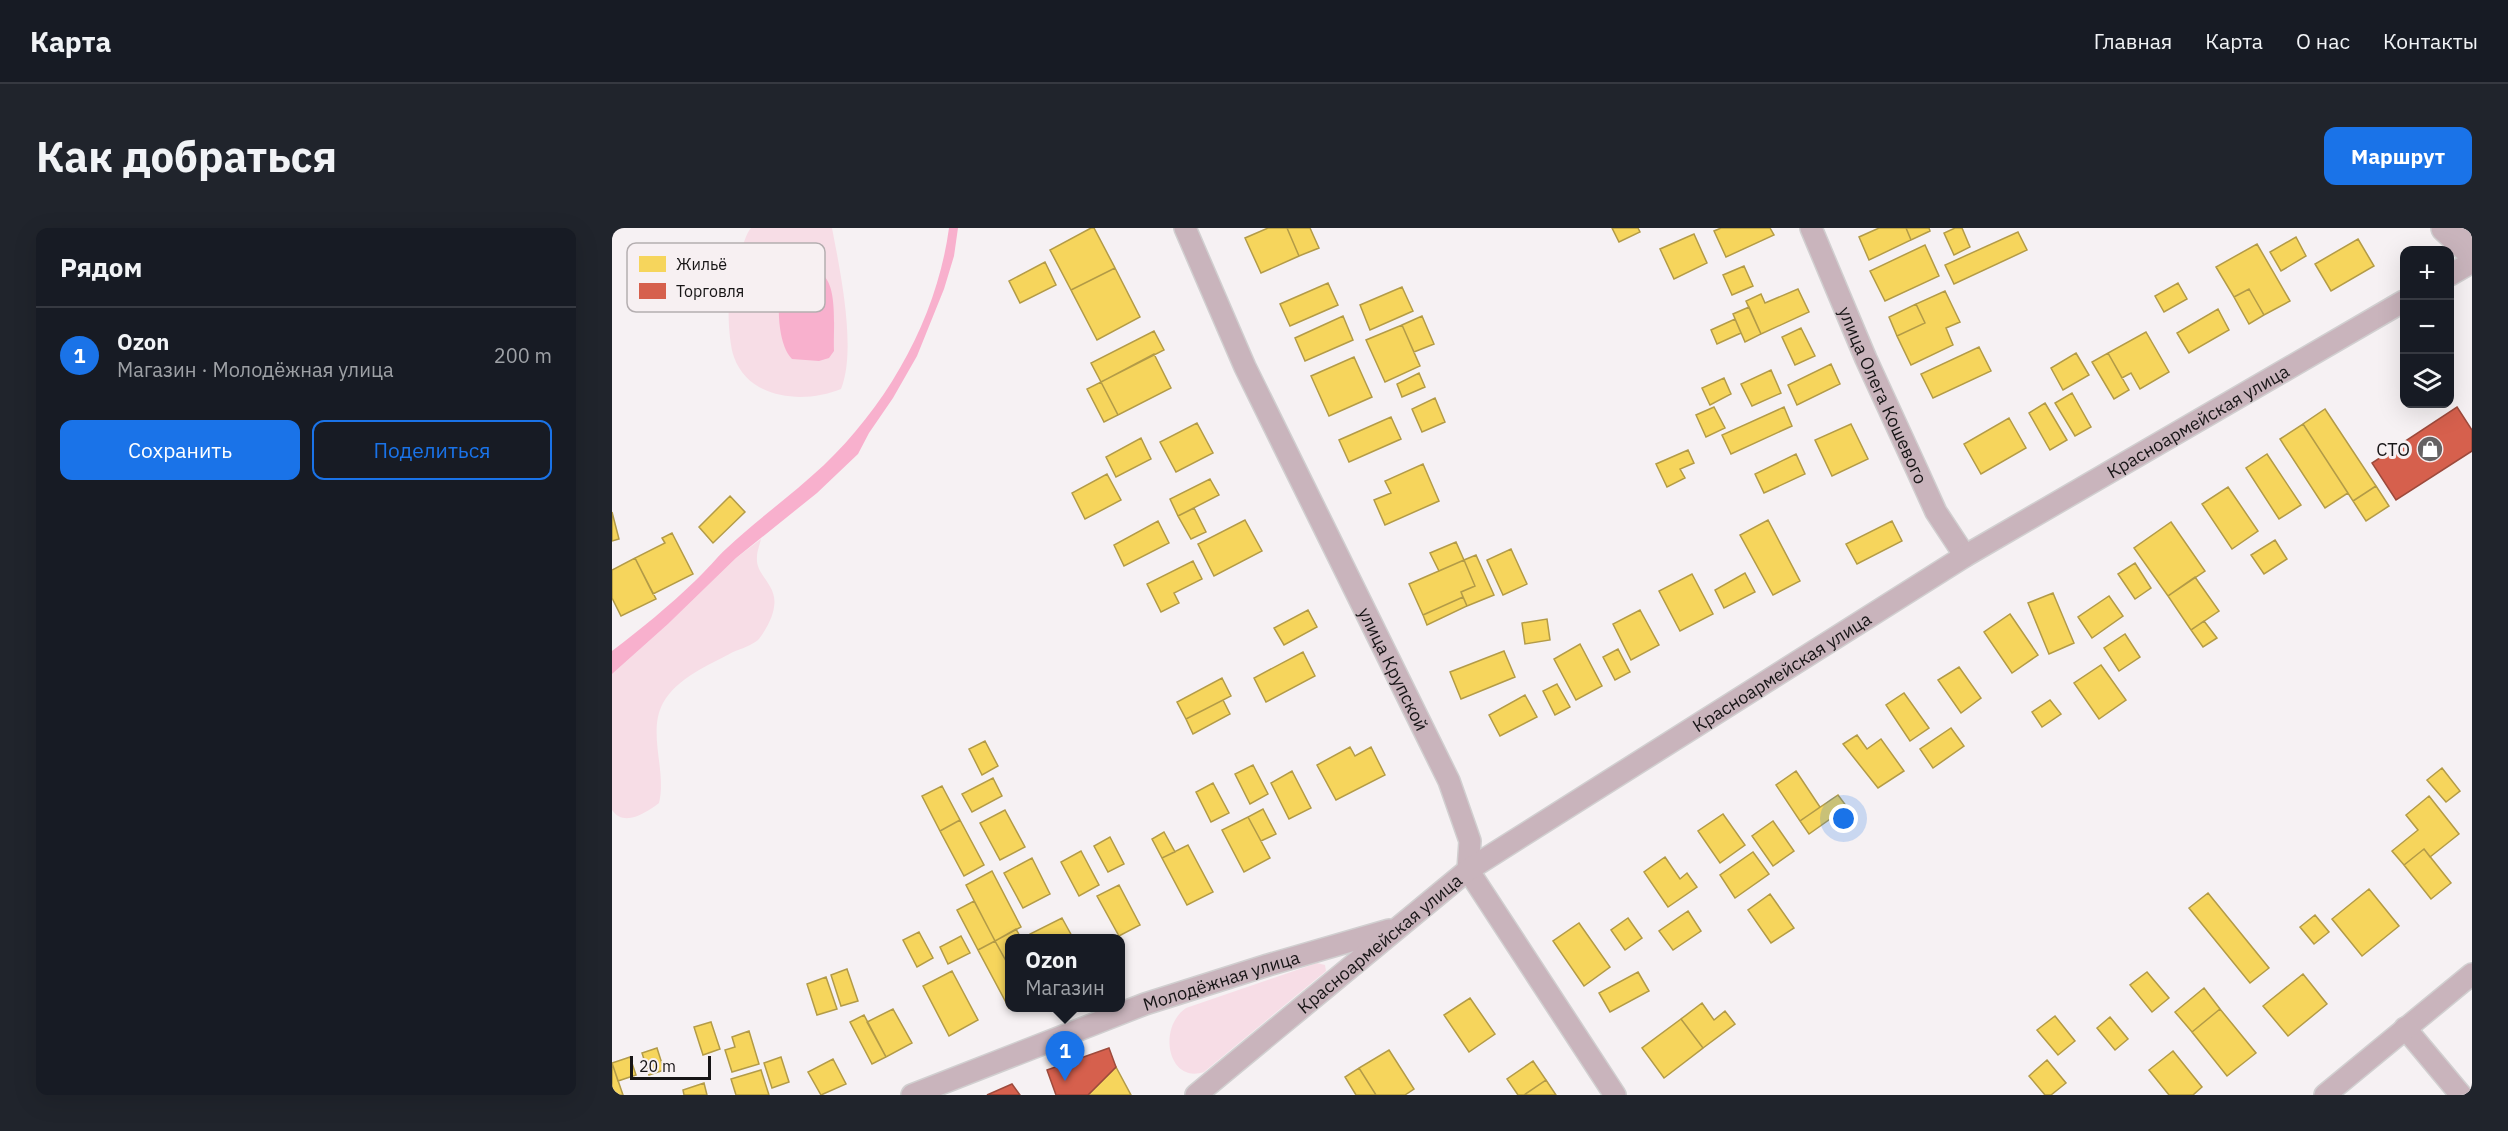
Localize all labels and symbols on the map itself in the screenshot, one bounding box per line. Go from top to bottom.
legend [627,243,825,312]
text: Жильё [676,254,727,274]
text: Торговля [676,281,744,301]
street label: улица Олега Кошевого [1834,303,1933,487]
street label: Красноармейская улица [2102,359,2293,483]
shop icon: СТО [2415,434,2445,464]
place label: СТО [2376,438,2410,461]
street label: улица Крупской [1354,603,1434,735]
street label: Красноармейская улица [1688,607,1876,737]
your location [1829,804,1858,833]
street label: Красноармейская улица [1292,868,1467,1018]
street label: Молодёжная улица [1140,945,1303,1015]
pin: 1 [1046,1032,1084,1081]
scale bar [630,1053,711,1080]

